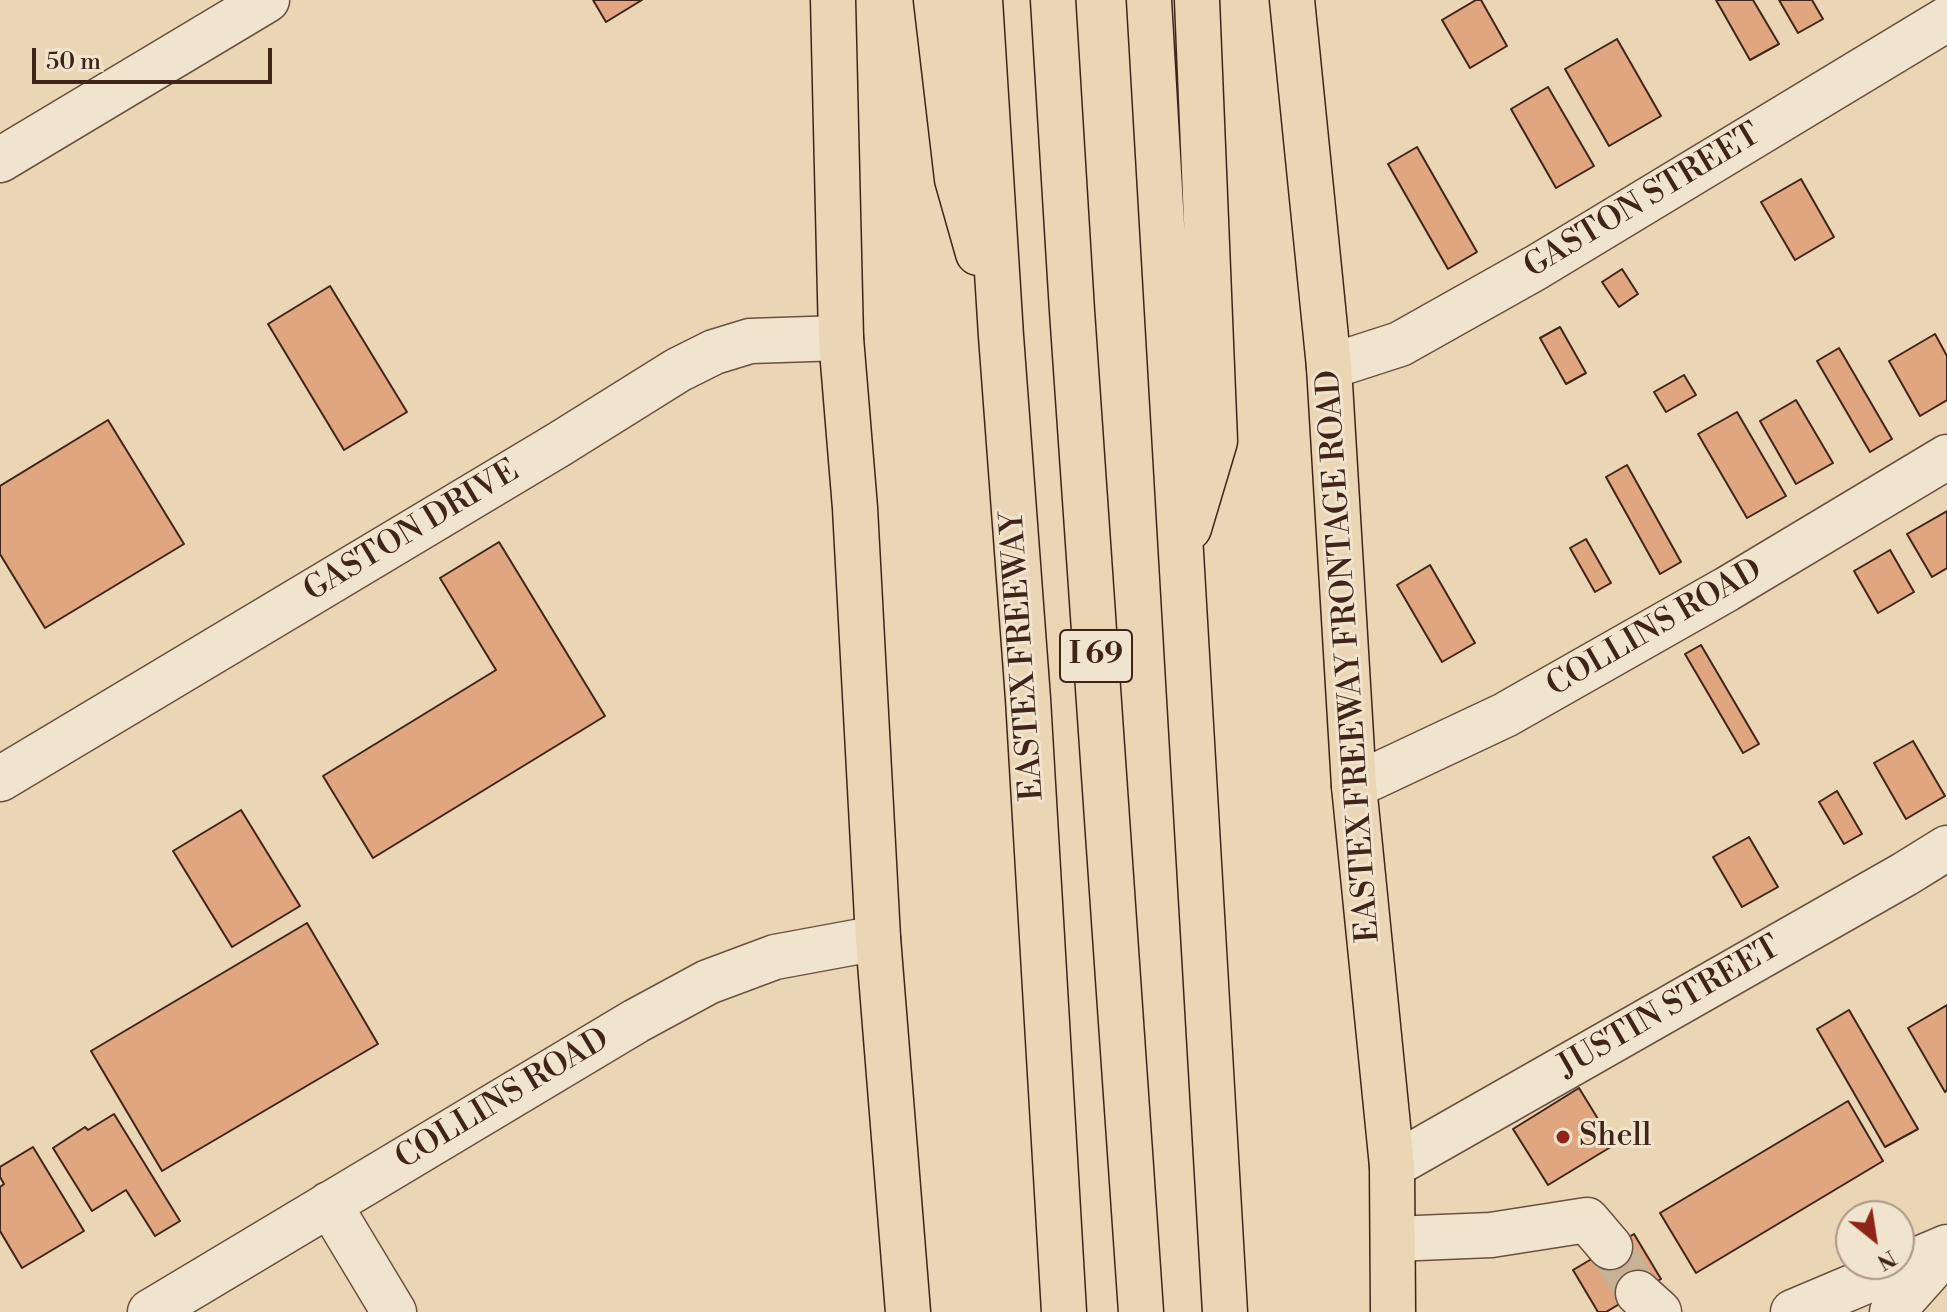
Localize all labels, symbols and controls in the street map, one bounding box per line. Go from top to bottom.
scale bar [36,32,276,82]
text: 50 m [46,47,101,77]
street label: GASTON STREET [1518,116,1768,288]
street label: EASTEX FREEWAY FRONTAGE ROAD [1311,368,1389,944]
street label: GASTON DRIVE [298,453,526,611]
street label: EASTEX FREEWAY [995,510,1053,802]
street label: COLLINS ROAD [1541,552,1769,706]
road number: I 69 [1060,630,1132,682]
street label: JUSTIN STREET [1552,929,1788,1087]
street label: COLLINS ROAD [389,1021,617,1179]
place label: Shell [1579,1118,1652,1156]
marker: Shell [1554,1128,1572,1146]
north arrow [1835,1200,1915,1280]
text: N [1872,1243,1901,1276]

